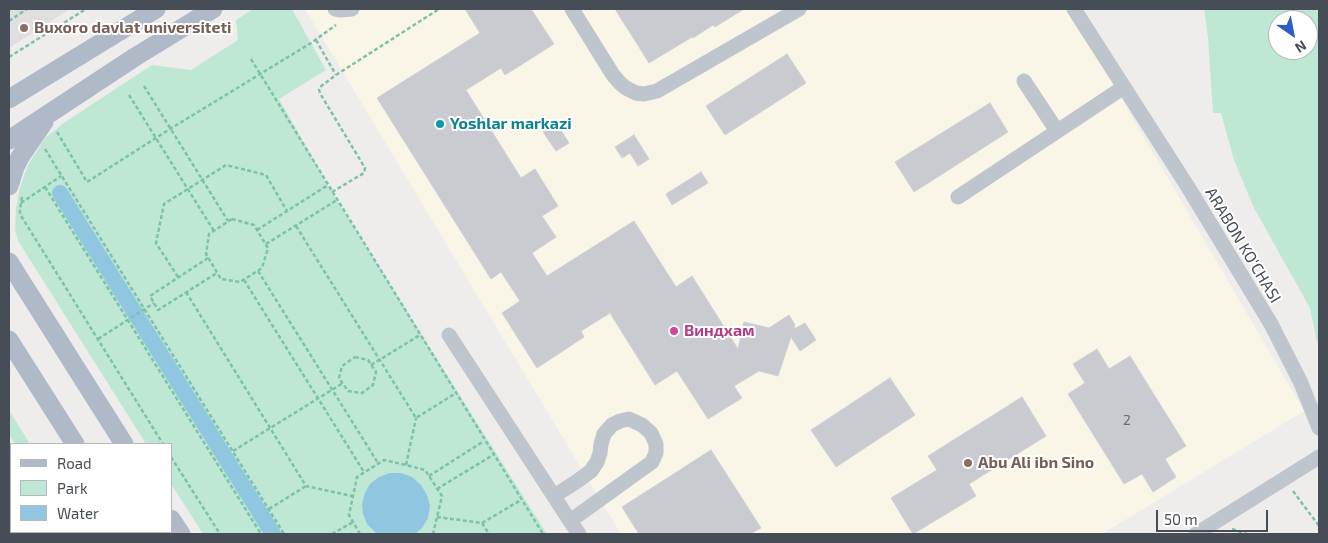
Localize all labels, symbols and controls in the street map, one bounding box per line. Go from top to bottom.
north arrow [1268,10,1318,60]
place label: Buxoro davlat universiteti [34,18,231,38]
marker: Buxoro davlat universiteti [18,22,30,34]
text: N [1292,37,1310,57]
place label: Yoshlar markazi [450,114,572,134]
marker: Yoshlar markazi [434,118,446,130]
street label: ARABON KO'CHASI [1201,184,1285,306]
place label: Виндхам [684,321,755,341]
marker: Виндхам [668,325,680,337]
house number: 2 [1123,412,1131,428]
legend [10,443,172,533]
place label: Abu Ali ibn Sino [978,453,1094,473]
text: Road [57,454,92,472]
marker: Abu Ali ibn Sino [962,457,974,469]
text: Park [57,479,88,497]
scale bar [1158,500,1270,532]
text: Water [57,504,99,522]
text: 50 m [1164,510,1198,528]

